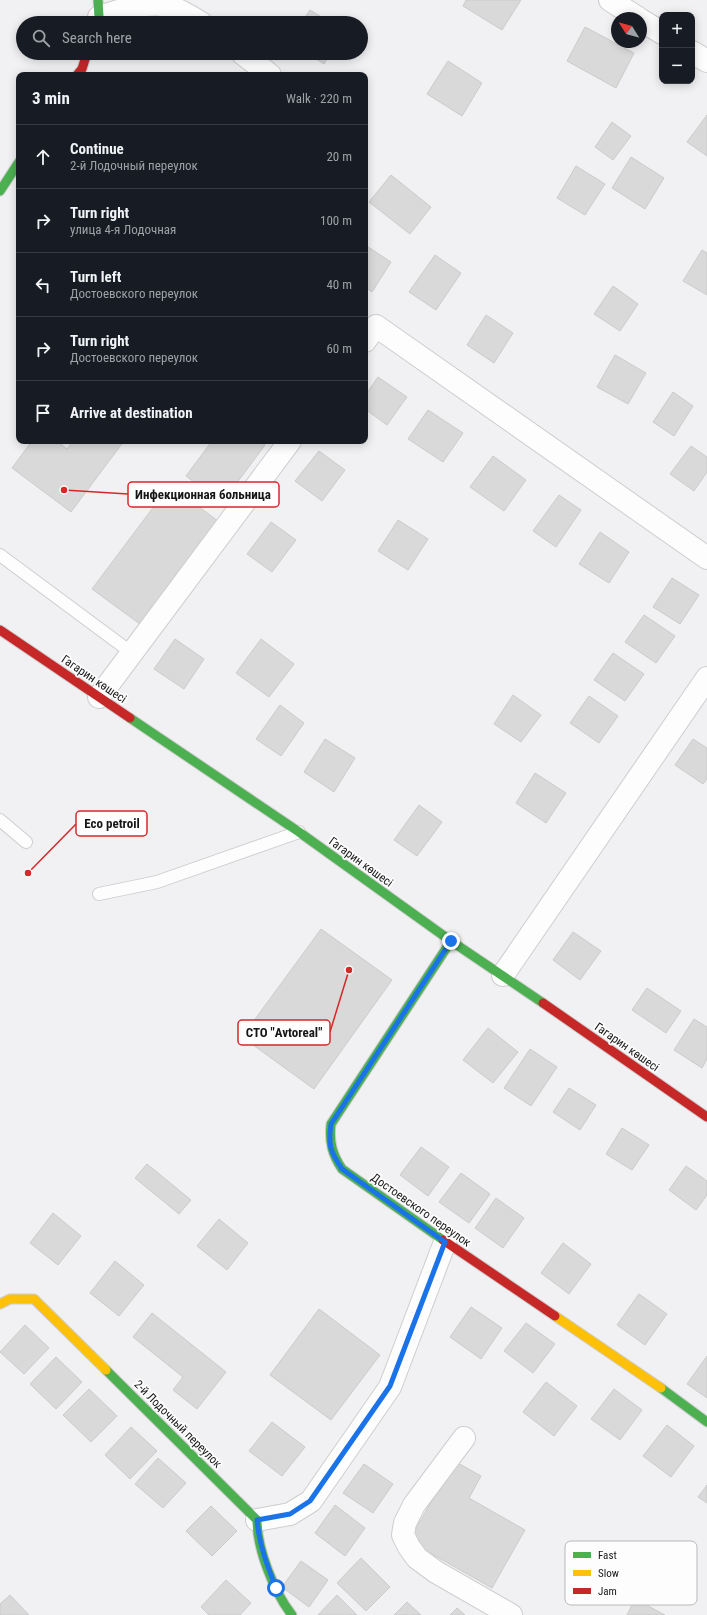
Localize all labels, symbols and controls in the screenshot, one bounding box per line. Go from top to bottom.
north arrow [611,12,647,48]
map controls [659,12,695,84]
button: + [659,12,695,48]
search box [16,16,368,60]
icon: search [30,27,52,49]
text: Search here [62,29,132,47]
button: − [659,48,695,84]
text: 3 min [32,88,70,108]
text: Walk · 220 m [286,91,352,106]
text: Continue [70,140,124,158]
icon: ahead [32,146,54,168]
text: 20 m [326,149,352,164]
text: 2-й Лодочный переулок [70,158,198,173]
text: Turn right [70,204,129,222]
icon: right [32,210,54,232]
text: 100 m [320,213,352,228]
text: улица 4-я Лодочная [70,222,176,237]
text: Turn left [70,268,121,286]
icon: left [32,274,54,296]
text: 40 m [326,277,352,292]
text: Достоевского переулок [70,286,198,301]
text: Turn right [70,332,129,350]
icon: right [32,338,54,360]
text: 60 m [326,341,352,356]
text: Достоевского переулок [70,350,198,365]
icon: arrive [32,402,54,424]
text: Arrive at destination [70,404,193,422]
callout: Инфекционная больница [128,482,279,507]
text: Инфекционная больница [135,487,271,502]
street label: Гагарин көшесі [59,652,129,706]
callout: Eco petroil [76,811,147,836]
text: Eco petroil [84,816,140,831]
street label: Гагарин көшесі [326,834,396,890]
route end [442,932,460,950]
callout: СТО "Avtoreal" [238,1020,330,1045]
street label: Гагарин көшесі [592,1020,662,1074]
text: СТО "Avtoreal" [246,1025,322,1040]
street label: Достоевского переулок [369,1170,474,1250]
street label: 2-й Лодочный переулок [131,1377,225,1471]
legend [565,1541,697,1605]
text: Fast [598,1549,617,1562]
text: Slow [598,1567,619,1580]
route start [267,1579,285,1597]
text: Jam [598,1585,617,1598]

